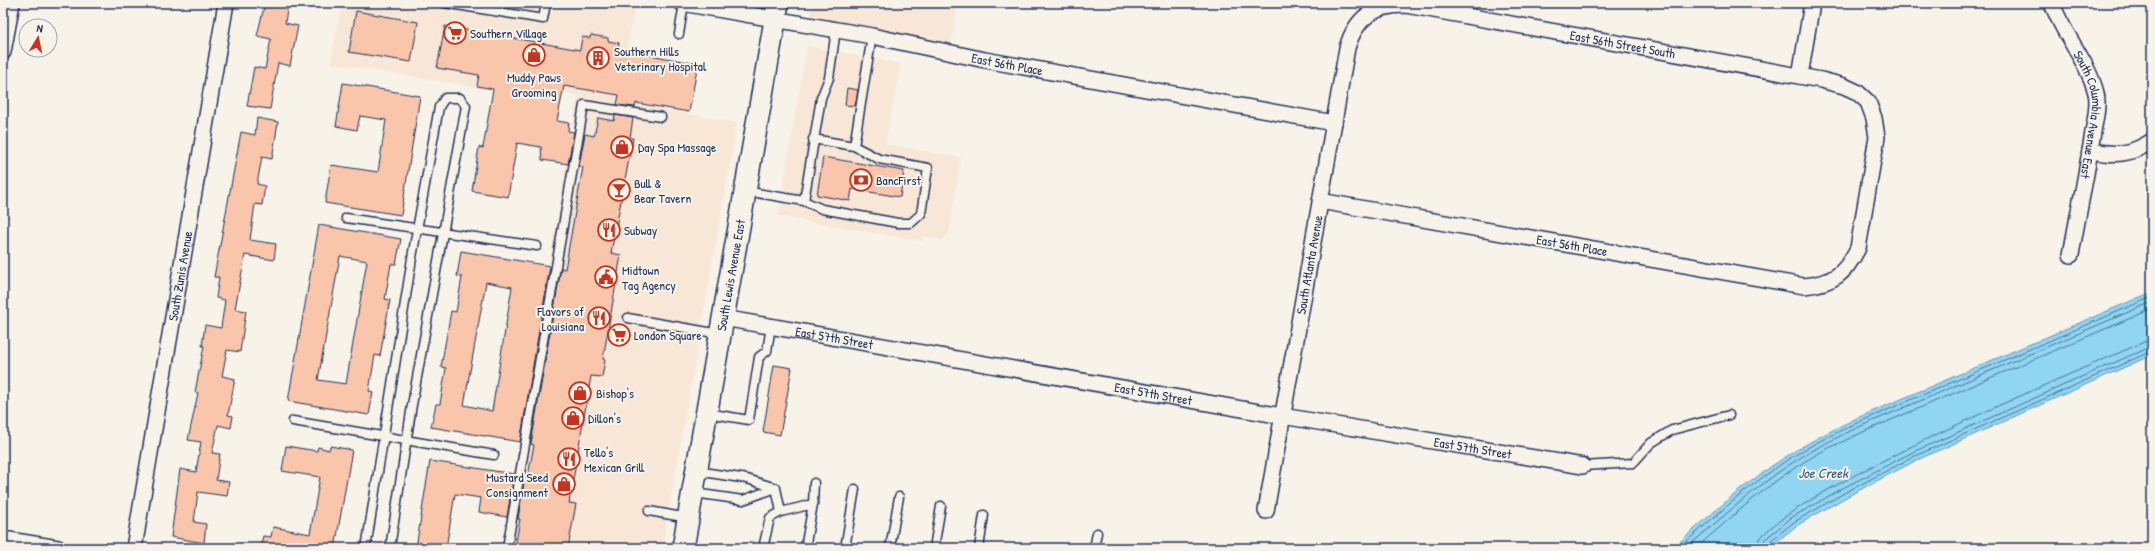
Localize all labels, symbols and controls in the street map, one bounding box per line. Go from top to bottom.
north arrow [18,18,58,58]
supermarket icon: Southern Village [442,20,468,46]
text: N [36,21,44,36]
place label: Southern Village [470,24,547,42]
street label: East 56th Street South [1568,26,1677,63]
shop icon: Muddy Paws Grooming [521,42,547,68]
place label: Southern Hills Veterinary Hospital [614,42,707,75]
building icon: Southern Hills Veterinary Hospital [585,45,611,71]
street label: South Columbia Avenue East [2070,47,2106,181]
street label: East 56th Place [970,48,1044,79]
place label: Muddy Paws Grooming [507,68,561,101]
shop icon: Day Spa Massage [609,134,635,160]
place label: Day Spa Massage [638,138,716,156]
bank icon: BancFirst [848,167,874,193]
place label: BancFirst [876,171,921,189]
place label: Bull & Bear Tavern [634,174,691,207]
bar icon: Bull & Bear Tavern [606,177,632,203]
street label: South Atlanta Avenue [1292,214,1327,316]
restaurant icon: Subway [596,217,622,243]
street label: South Lewis Avenue East [712,218,749,332]
place label: Subway [624,221,658,239]
street label: South Zunis Avenue [163,229,196,322]
street label: East 56th Place [1535,230,1609,260]
place label: Midtown Tag Agency [622,261,676,294]
public building icon: Midtown Tag Agency [593,264,619,290]
place label: Flavors of Louisiana [536,302,584,335]
restaurant icon: Flavors of Louisiana [586,305,612,331]
supermarket icon: London Square [606,322,632,348]
street label: East 57th Street [794,322,875,353]
place label: London Square [634,326,702,344]
street label: East 57th Street [1113,378,1194,409]
shop icon: Bishop's [567,380,593,406]
place label: Bishop's [596,384,634,402]
shop icon: Dillon's [560,405,586,431]
place label: Dillon's [588,409,621,427]
street label: East 57th Street [1433,432,1514,463]
place label: Tello's Mexican Grill [584,443,645,476]
restaurant icon: Tello's Mexican Grill [556,446,582,472]
water label: Joe Creek [1798,463,1849,482]
place label: Mustard Seed Consignment [486,468,549,501]
shop icon: Mustard Seed Consignment [551,471,577,497]

